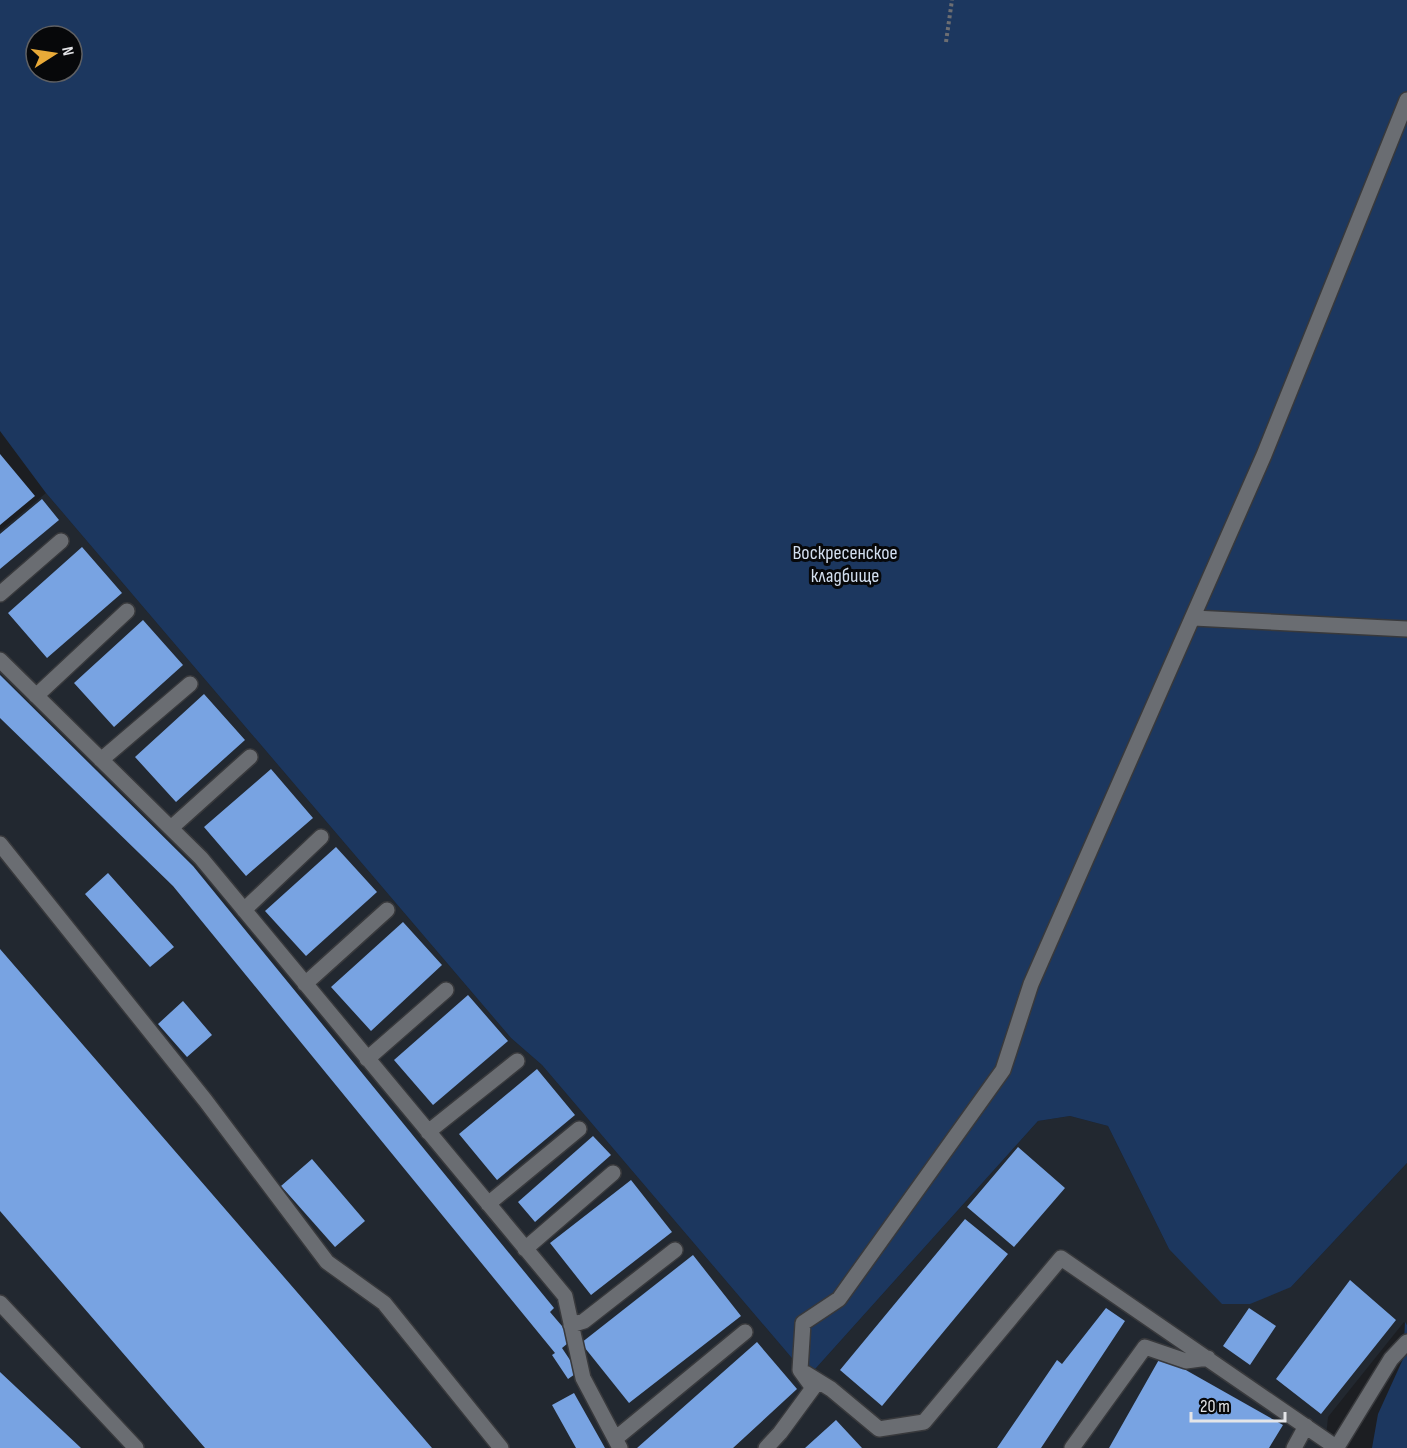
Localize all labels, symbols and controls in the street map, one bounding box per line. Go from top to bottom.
north arrow [24,24,84,84]
text: N [57,45,77,57]
park label: Воскресенское кладбище [792,541,898,588]
scale bar [1191,1385,1286,1423]
text: 20 m [1200,1396,1230,1417]

